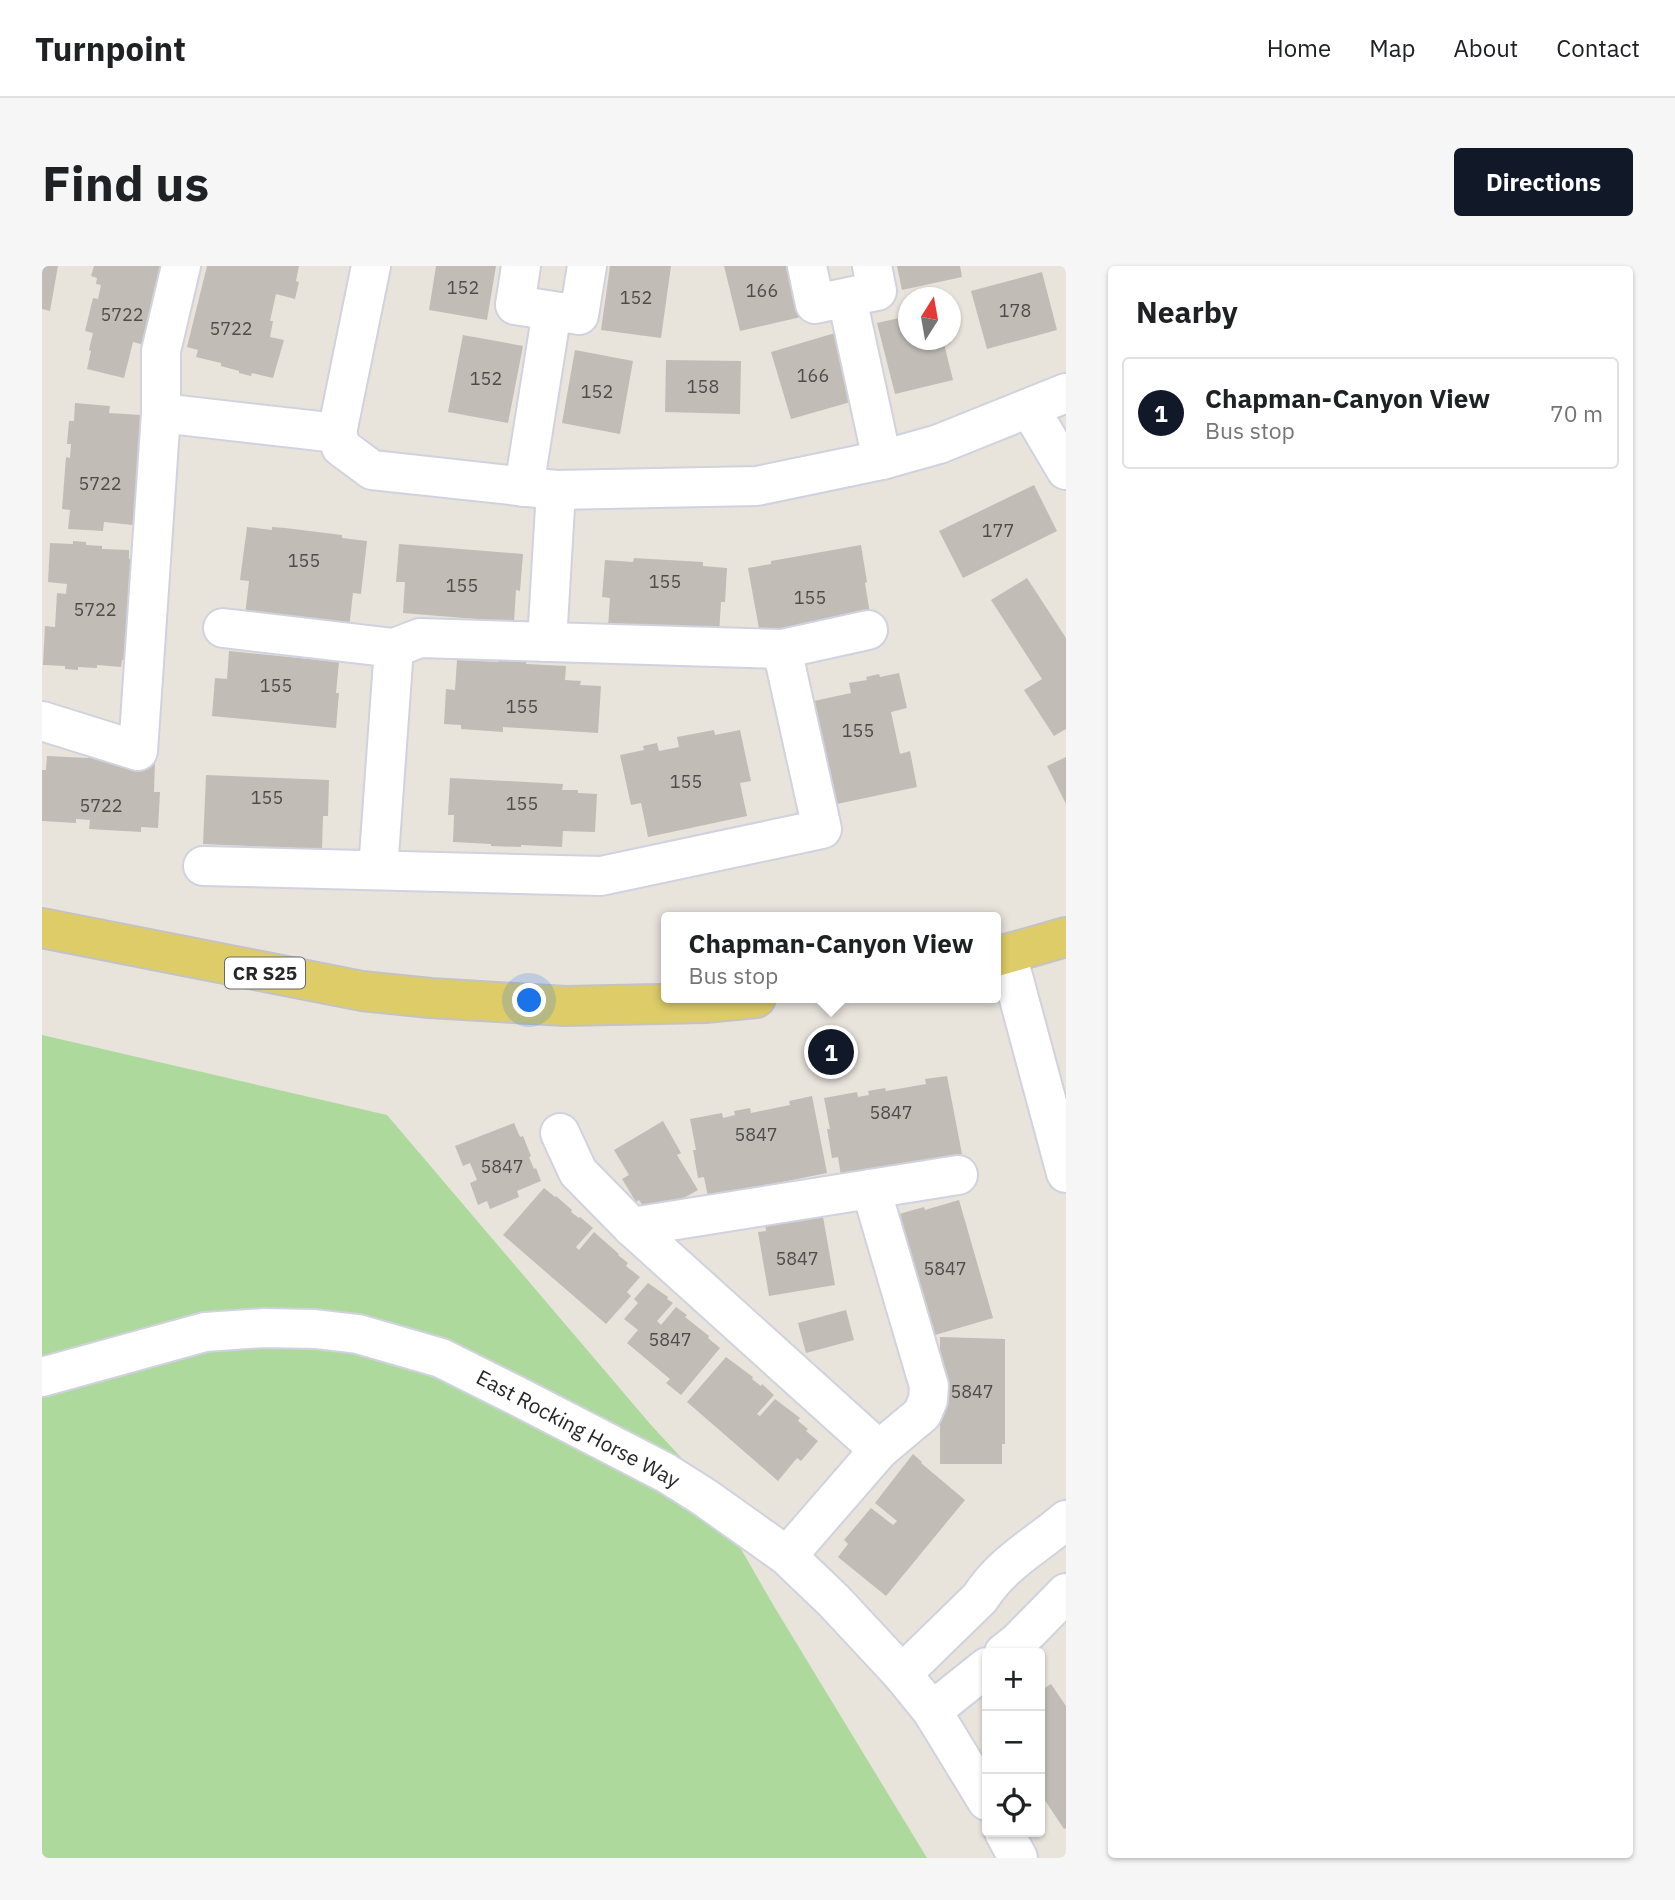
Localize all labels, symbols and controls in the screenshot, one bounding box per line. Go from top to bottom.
text: Turnpoint [35,27,186,70]
text: Home [1267,32,1331,64]
text: Map [1369,32,1415,64]
text: About [1453,32,1518,64]
text: Contact [1556,32,1640,64]
button: Directions [1454,148,1633,216]
text: Find us [42,151,209,214]
house number: 152 [447,276,479,299]
house number: 166 [746,279,778,302]
house number: 152 [620,286,652,309]
north arrow [898,287,961,350]
text: Nearby [1136,292,1238,331]
house number: 178 [999,299,1031,322]
house number: 5722 [100,303,144,326]
house number: 5722 [209,317,253,340]
house number: 166 [797,364,829,387]
house number: 152 [470,367,502,390]
house number: 158 [687,375,719,398]
house number: 152 [581,380,613,403]
text: Chapman-Canyon View [1205,381,1490,415]
text: 1 [1154,398,1168,428]
text: 70 m [1550,398,1603,428]
text: Bus stop [1205,415,1295,445]
house number: 5722 [78,472,122,495]
house number: 177 [982,519,1014,542]
house number: 155 [288,549,320,572]
house number: 155 [649,570,681,593]
house number: 155 [446,574,478,597]
house number: 155 [794,586,826,609]
house number: 5722 [73,598,117,621]
house number: 155 [260,674,292,697]
house number: 155 [506,695,538,718]
house number: 155 [842,719,874,742]
house number: 155 [670,770,702,793]
house number: 155 [251,786,283,809]
house number: 155 [506,792,538,815]
house number: 5722 [79,794,123,817]
popup [661,912,1001,1003]
text: Chapman-Canyon View [688,926,974,960]
road number: CR S25 [225,958,305,988]
text: Bus stop [688,960,778,990]
your location [512,983,546,1017]
pin: 1 [808,1026,854,1078]
house number: 5847 [869,1101,913,1124]
house number: 5847 [734,1123,778,1146]
house number: 5847 [480,1155,524,1178]
house number: 5847 [775,1247,819,1270]
house number: 5847 [923,1257,967,1280]
house number: 5847 [648,1328,692,1351]
street label: East Rocking Horse Way [472,1363,686,1494]
house number: 5847 [950,1380,994,1403]
map controls [982,1648,1045,1837]
button: + [982,1648,1045,1711]
button: − [982,1711,1045,1774]
button: locate [982,1774,1045,1837]

